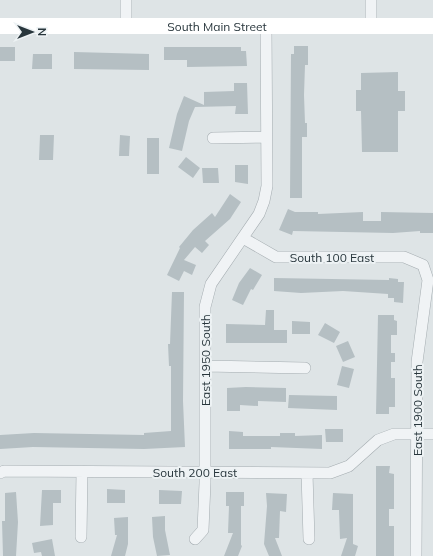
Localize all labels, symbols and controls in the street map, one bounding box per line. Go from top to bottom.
north arrow [12,12,52,52]
street label: South Main Street [167,19,267,34]
text: N [35,28,49,36]
street label: South 100 East [290,250,374,265]
street label: East 1950 South [198,314,213,406]
street label: East 1900 South [410,364,425,456]
street label: South 200 East [153,465,237,480]

